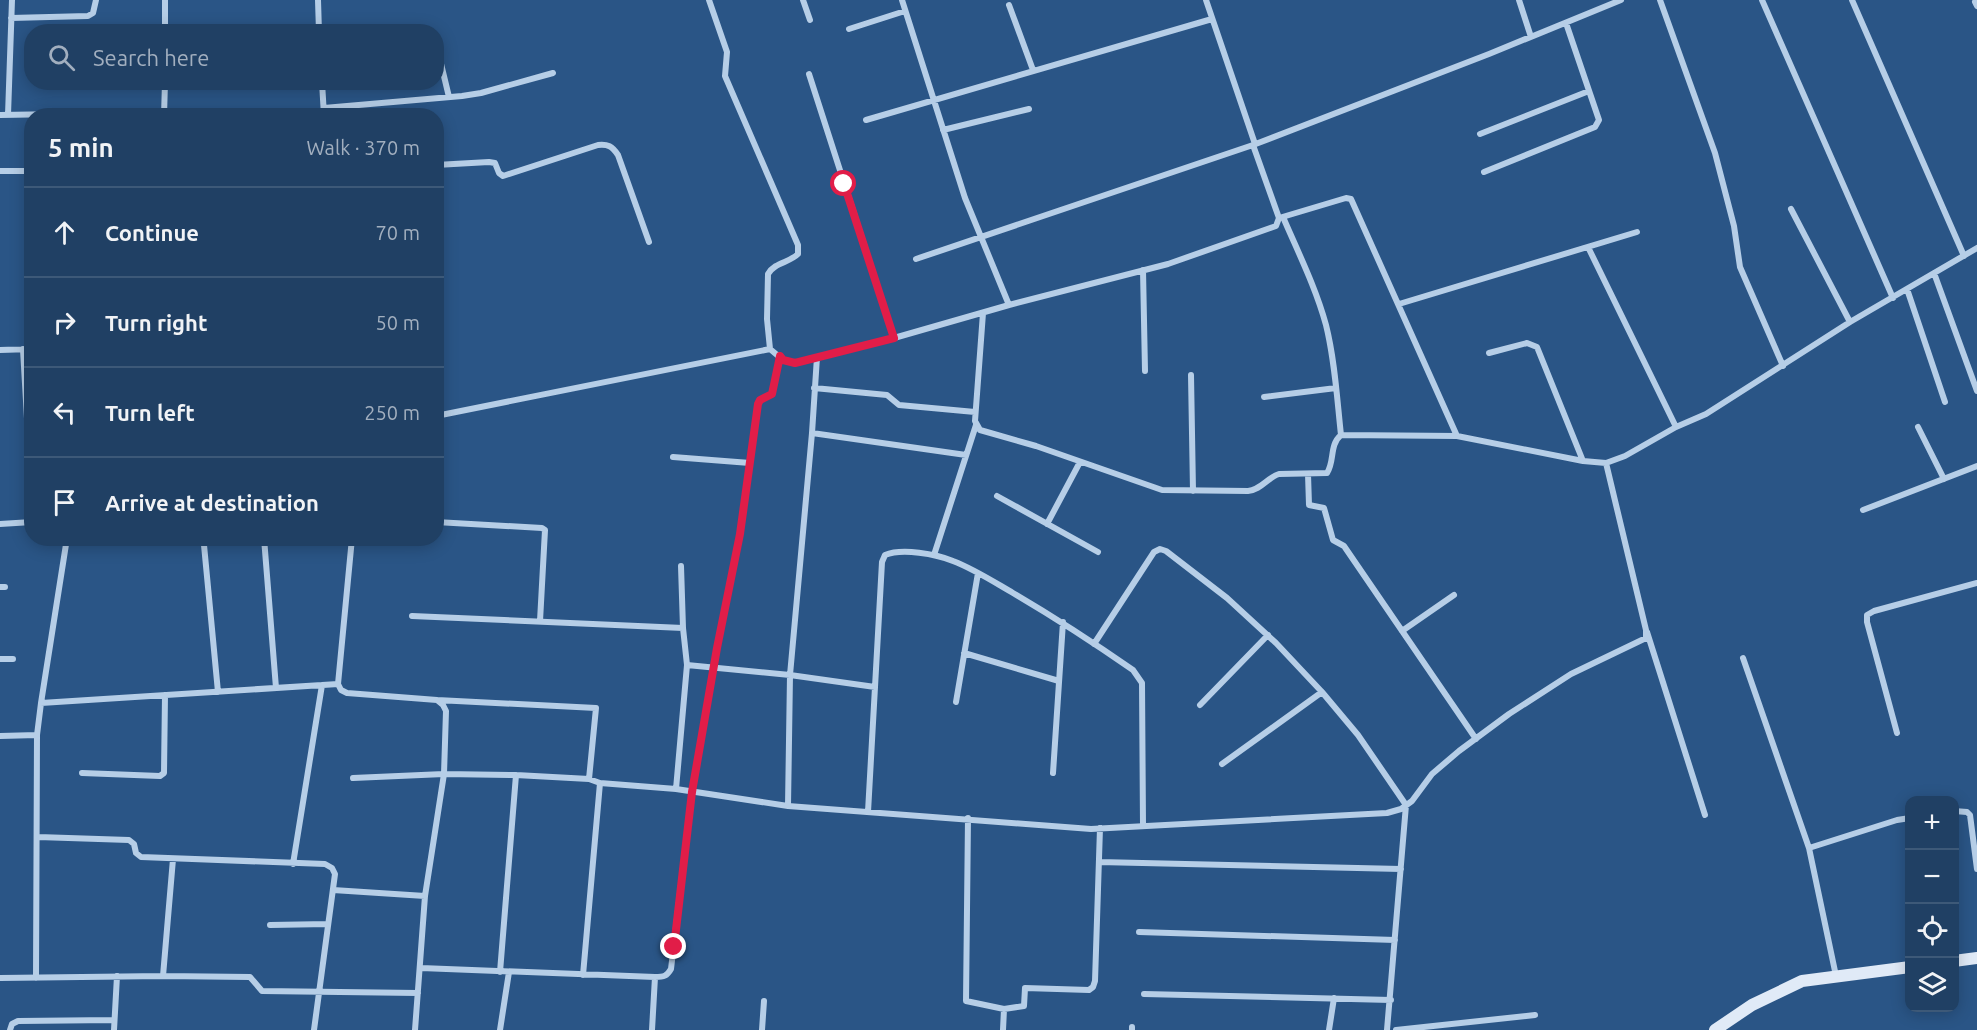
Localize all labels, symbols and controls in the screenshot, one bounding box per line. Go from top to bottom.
search box [24,24,444,90]
icon: search [45,41,78,74]
text: Search here [93,45,209,70]
text: 5 min [48,133,114,162]
text: Walk · 370 m [307,136,420,159]
route start [830,170,856,196]
icon: ahead [48,216,81,249]
text: Continue [105,220,199,245]
text: 70 m [376,221,420,244]
icon: right [48,306,81,339]
text: Turn right [105,310,207,335]
text: 50 m [376,311,420,334]
icon: left [48,396,81,429]
text: Turn left [105,400,195,425]
text: 250 m [364,401,420,424]
icon: arrive [48,486,81,519]
text: Arrive at destination [105,490,319,515]
map controls [1905,796,1959,1012]
button: + [1905,796,1959,850]
button: − [1905,850,1959,904]
button: locate [1905,904,1959,958]
route end [660,933,686,959]
button: layers [1905,958,1959,1012]

